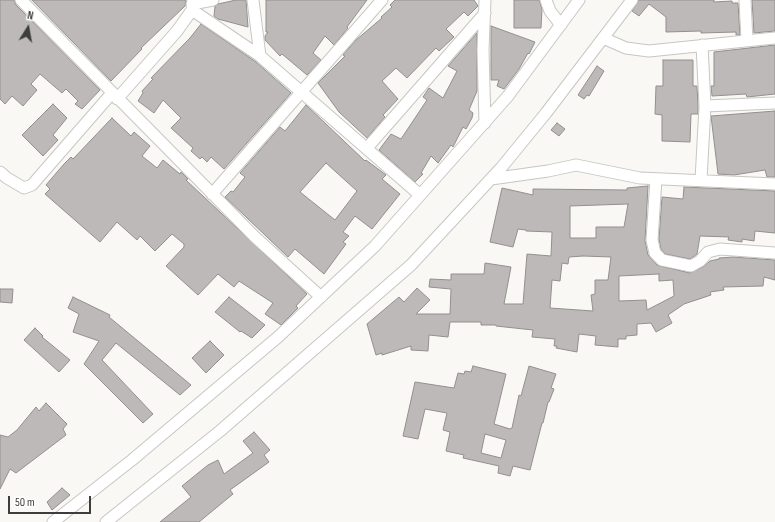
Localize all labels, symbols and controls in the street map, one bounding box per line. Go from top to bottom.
north arrow [8,8,48,48]
text: N [26,9,35,23]
scale bar [10,488,93,514]
text: 50 m [15,495,35,510]

